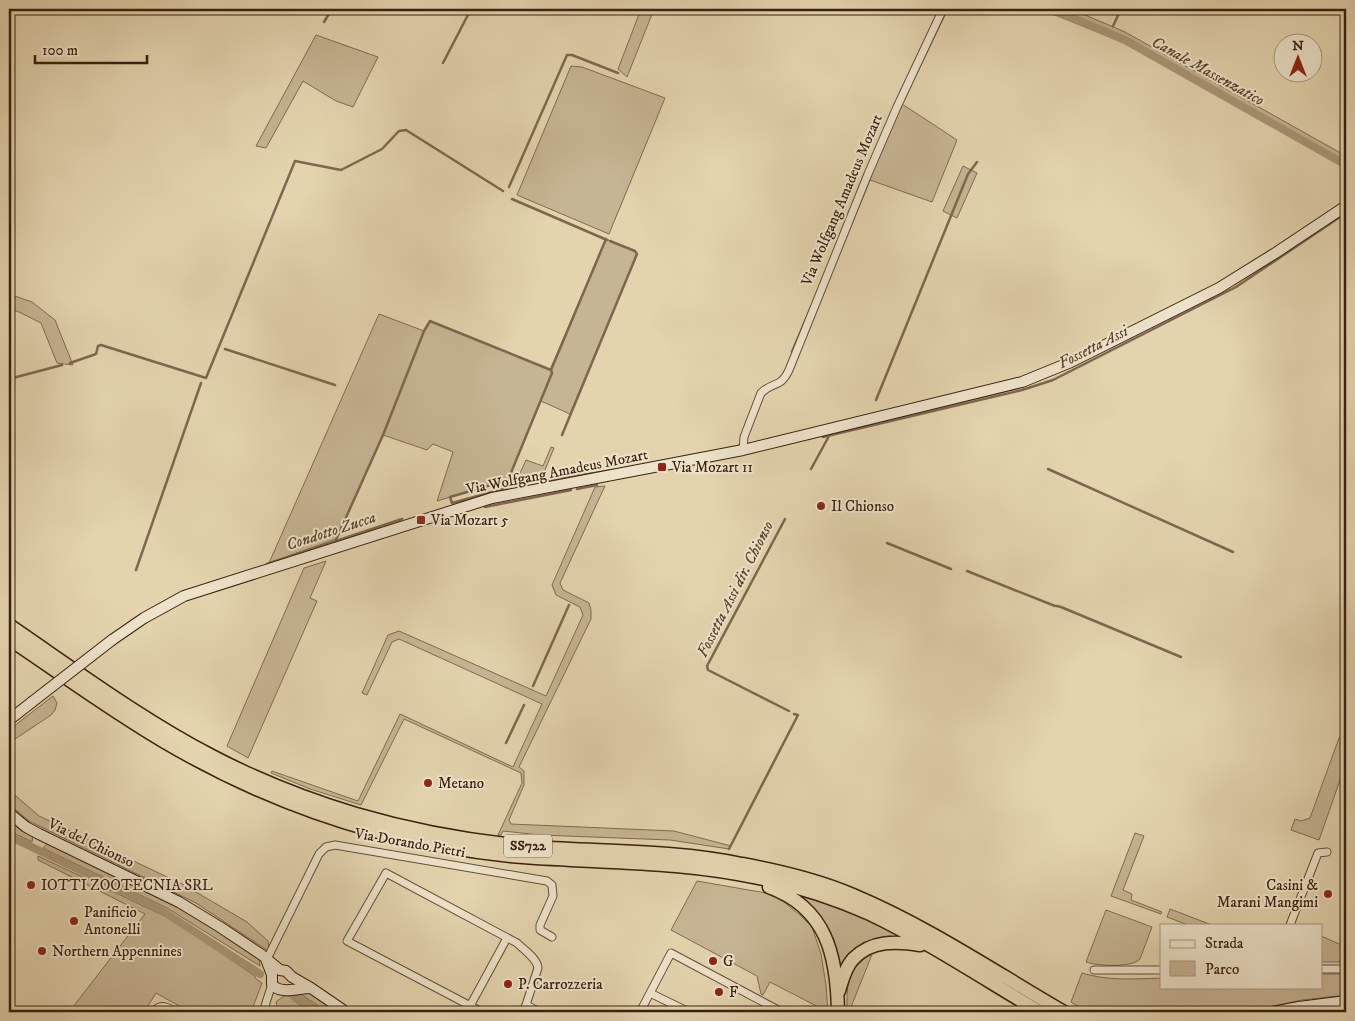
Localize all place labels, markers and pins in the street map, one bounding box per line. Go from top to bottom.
place label: Via Mozart 11 [671,458,753,477]
marker: Via Mozart 11 [656,461,668,473]
place label: Il Chionso [831,497,894,516]
marker: Il Chionso [815,500,827,512]
place label: Via Mozart 5 [430,511,509,530]
marker: Via Mozart 5 [415,514,427,526]
place label: Metano [438,774,484,793]
marker: Metano [422,777,434,789]
place label: IOTTI ZOOTECNIA SRL [41,876,213,895]
place label: Casini & Marani Mangimi [1217,876,1318,912]
marker: IOTTI ZOOTECNIA SRL [25,879,37,891]
marker: Casini & Marani Mangimi [1322,888,1334,900]
place label: Panificio Antonelli [84,903,140,939]
marker: Panificio Antonelli [68,915,80,927]
place label: Northern Appennines [52,942,182,961]
marker: Northern Appennines [36,945,48,957]
place label: G [723,952,734,971]
marker: G [707,955,719,967]
place label: P. Carrozzeria [518,975,603,994]
marker: P. Carrozzeria [502,978,514,990]
place label: F [729,983,738,1002]
marker: F [713,986,725,998]

